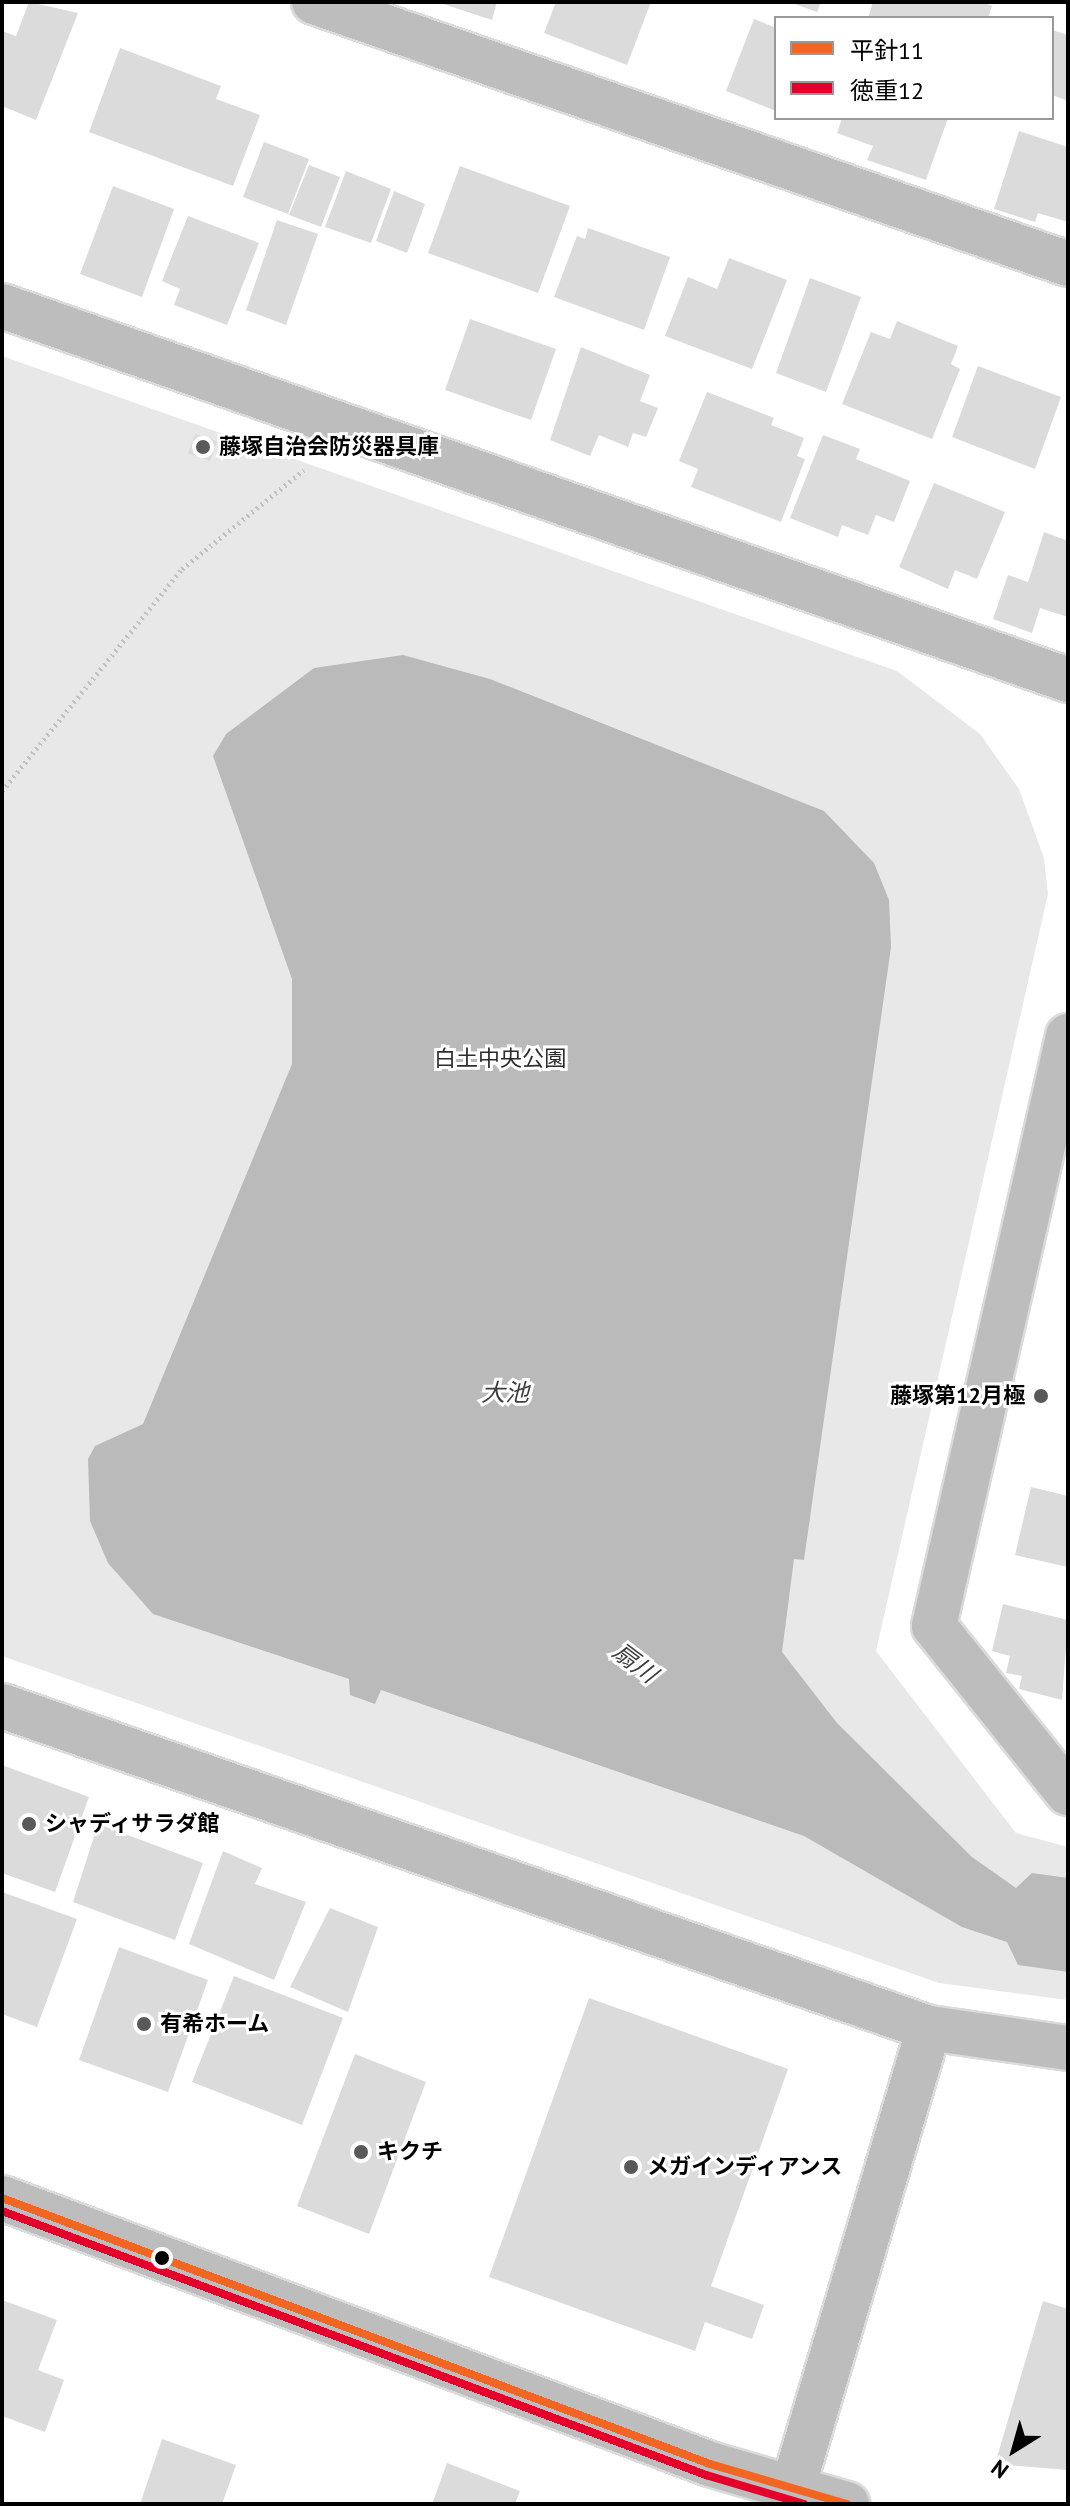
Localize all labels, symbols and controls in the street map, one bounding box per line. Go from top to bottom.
legend [774,16,1054,120]
text: 平針11 [850,35,924,66]
text: 徳重12 [850,75,924,106]
place label: 藤塚自治会防災器具庫 [219,434,439,460]
marker: 藤塚自治会防災器具庫 [194,438,212,456]
park label: 白土中央公園 [434,1046,566,1072]
water label: 大池 [481,1379,529,1407]
place label: 藤塚第12月極 [890,1383,1025,1409]
marker: 藤塚第12月極 [1032,1387,1050,1405]
water label: 扇川 [607,1637,663,1689]
place label: シャディサラダ館 [45,1811,221,1837]
marker: シャディサラダ館 [20,1815,38,1833]
place label: 有希ホーム [160,2011,270,2037]
marker: 有希ホーム [135,2015,153,2033]
place label: キクチ [377,2139,443,2165]
marker: キクチ [352,2143,370,2161]
place label: メガインディアンス [647,2154,845,2180]
marker: メガインディアンス [622,2158,640,2176]
unlabelled marker [154,2250,170,2266]
north arrow [974,2410,1054,2490]
text: N [985,2454,1014,2485]

